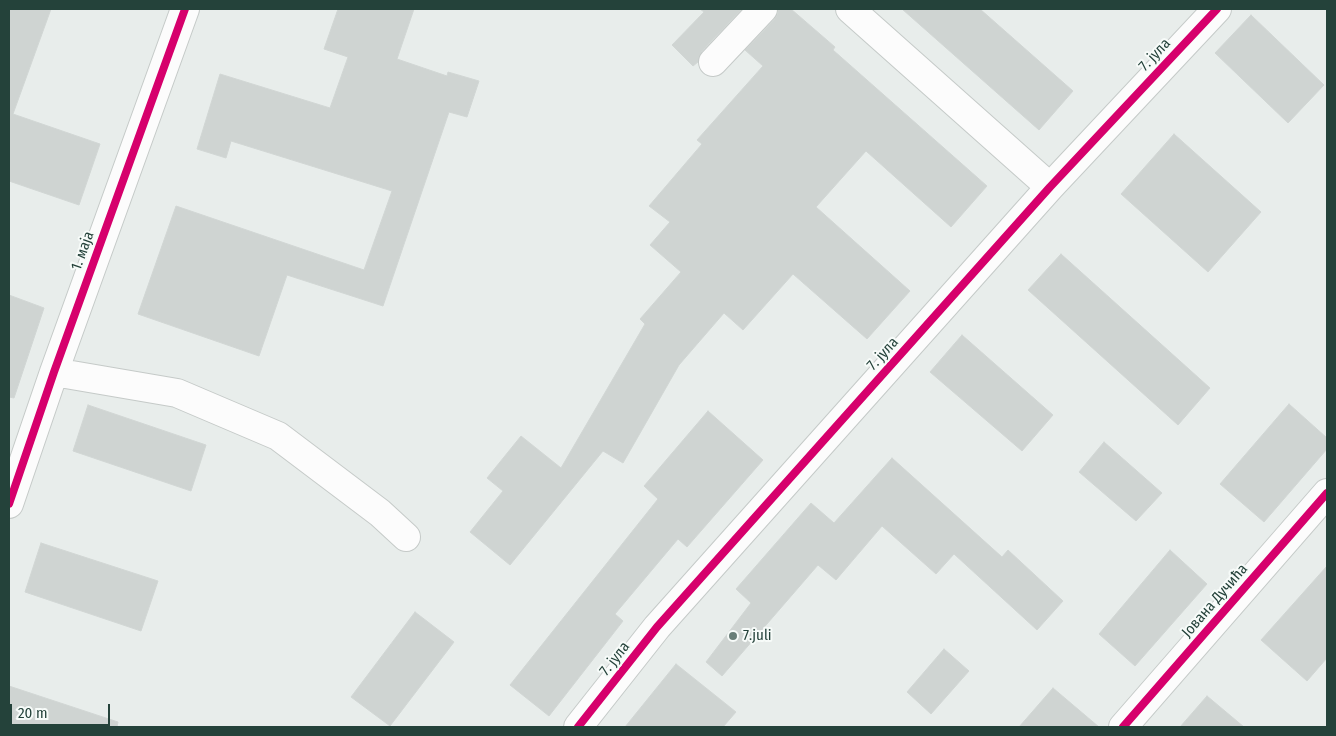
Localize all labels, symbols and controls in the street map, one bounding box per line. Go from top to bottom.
street label: 7. јула [1135,35,1175,75]
street label: 1. маја [68,229,98,273]
street label: 7. јула [864,334,902,374]
street label: Јована Дучића [1178,561,1252,641]
place label: 7.juli [743,627,772,645]
marker: 7.juli [727,630,739,642]
street label: 7. јула [596,638,634,680]
scale bar [12,694,112,726]
text: 20 m [18,704,48,722]

